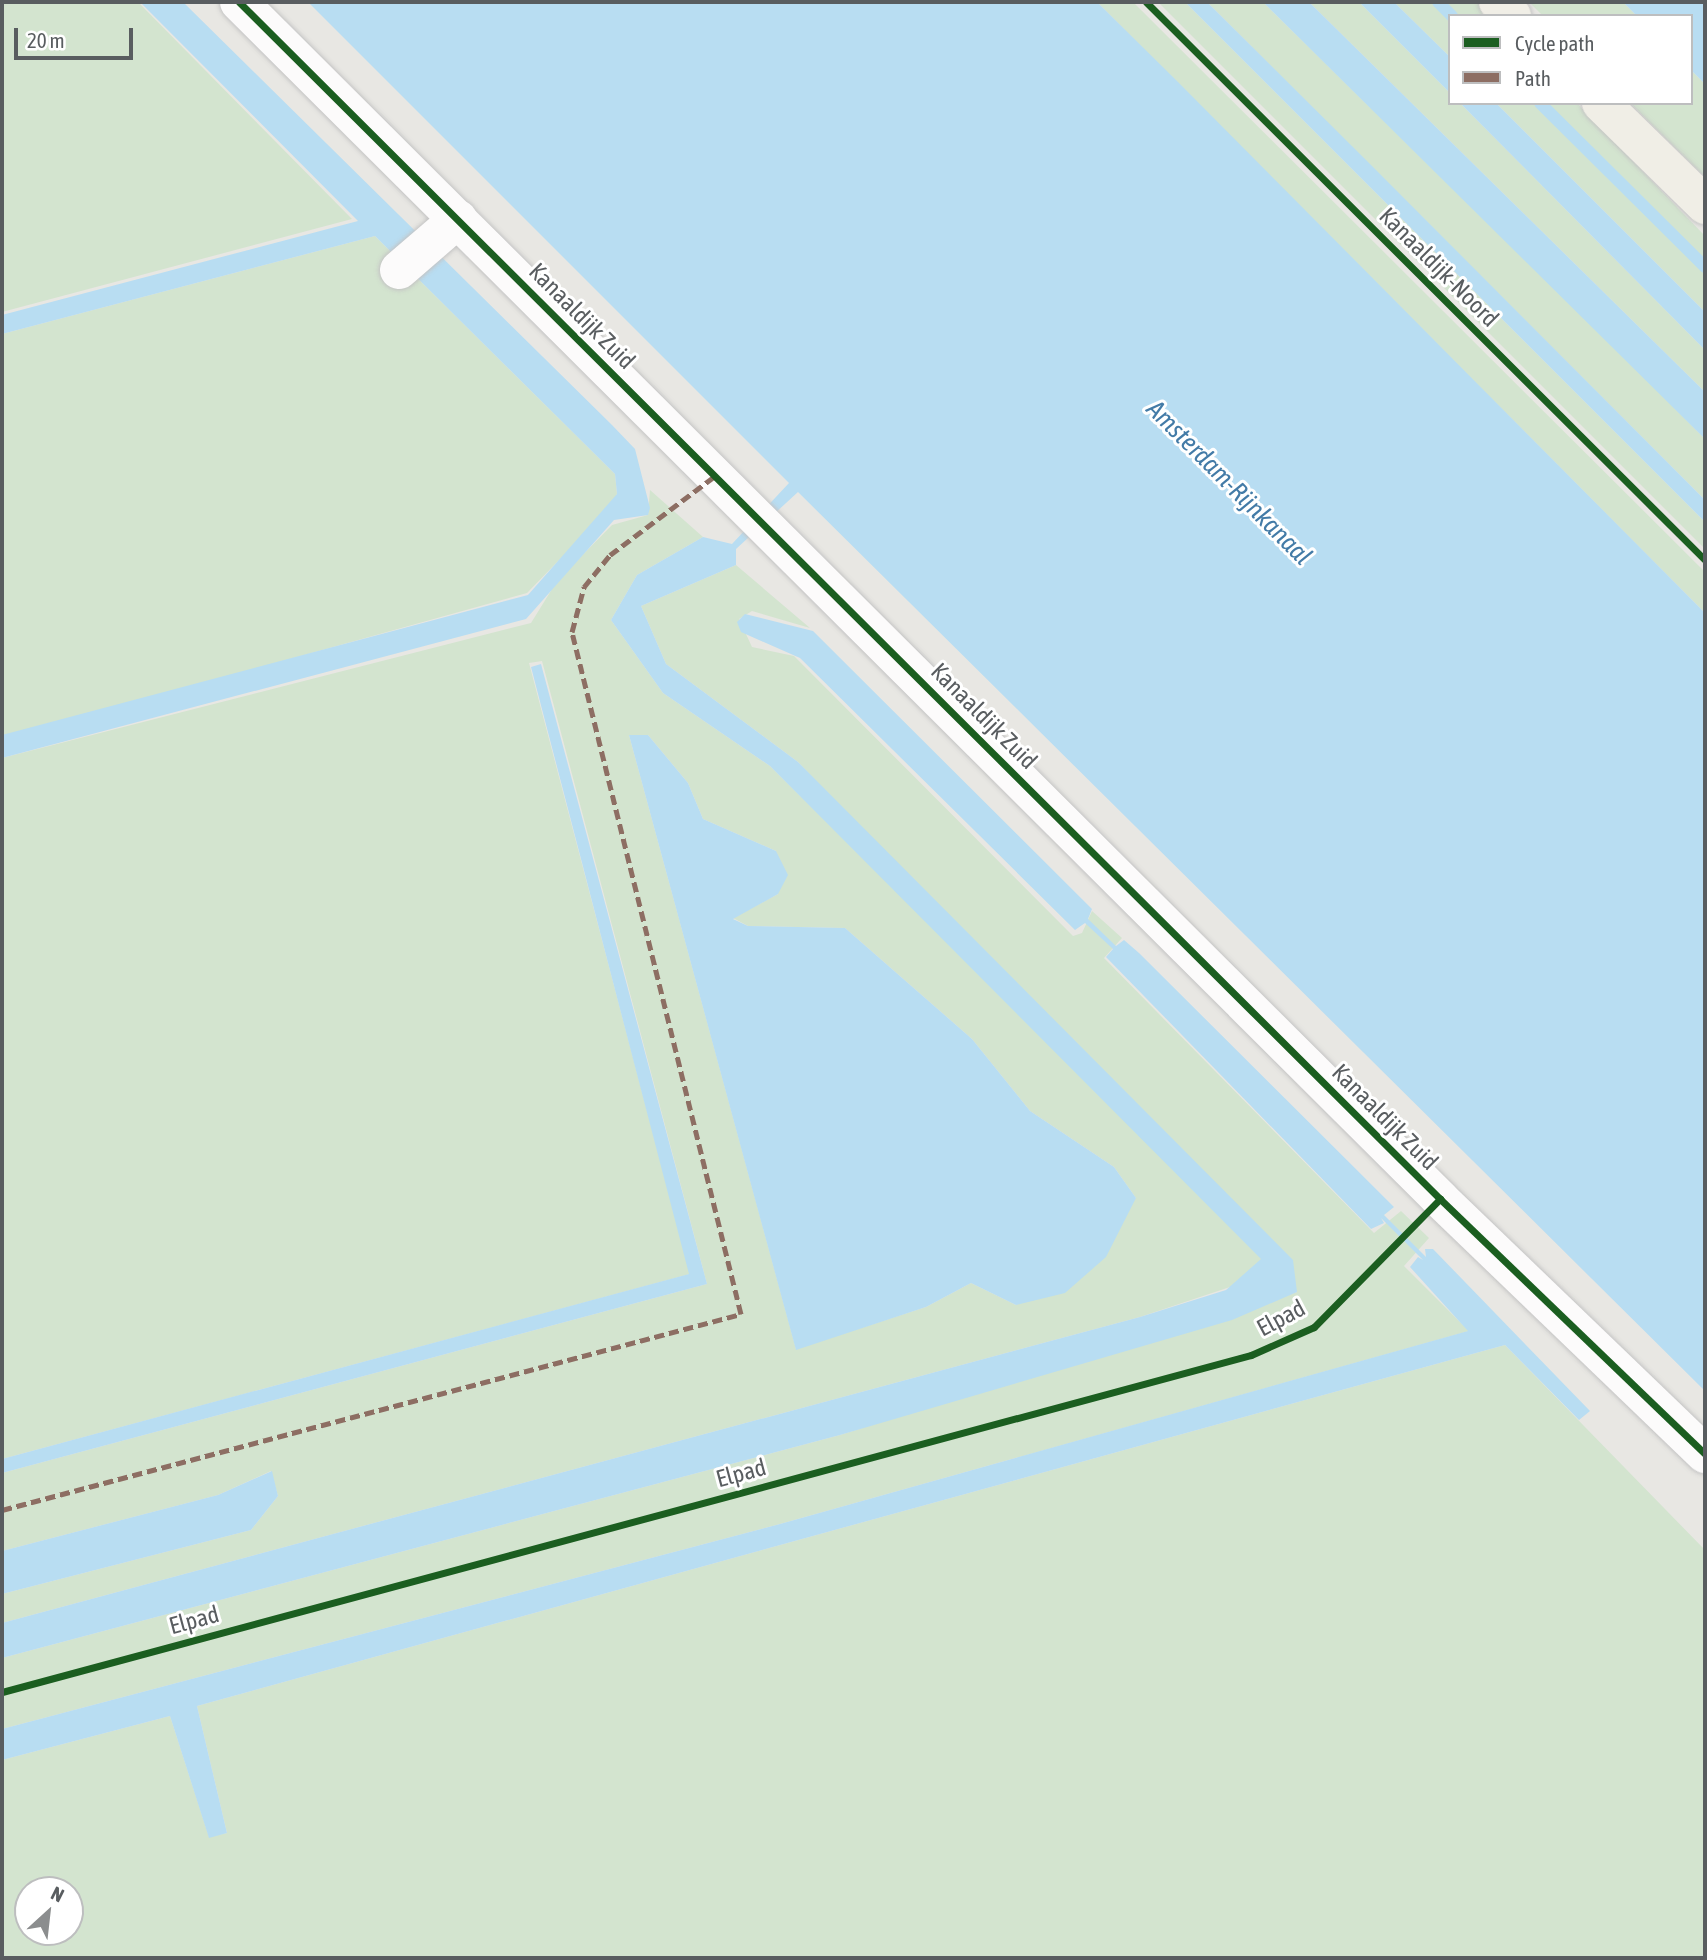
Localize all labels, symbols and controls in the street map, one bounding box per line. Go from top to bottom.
scale bar [18,14,136,58]
legend [1448,14,1693,105]
text: 20 m [27,28,65,52]
text: Cycle path [1515,31,1594,55]
text: Path [1515,66,1551,90]
street label: Kanaaldijk-Noord [1373,201,1505,333]
street label: Kanaaldijk Zuid [523,257,641,375]
water label: Amsterdam-Rijnkanaal [1140,394,1318,572]
street label: Kanaaldijk Zuid [925,657,1043,775]
street label: Kanaaldijk Zuid [1326,1058,1444,1176]
street label: Elpad [1252,1293,1310,1343]
street label: Elpad [713,1453,769,1493]
street label: Elpad [166,1600,222,1640]
north arrow [14,1876,84,1946]
text: N [48,1882,68,1906]

